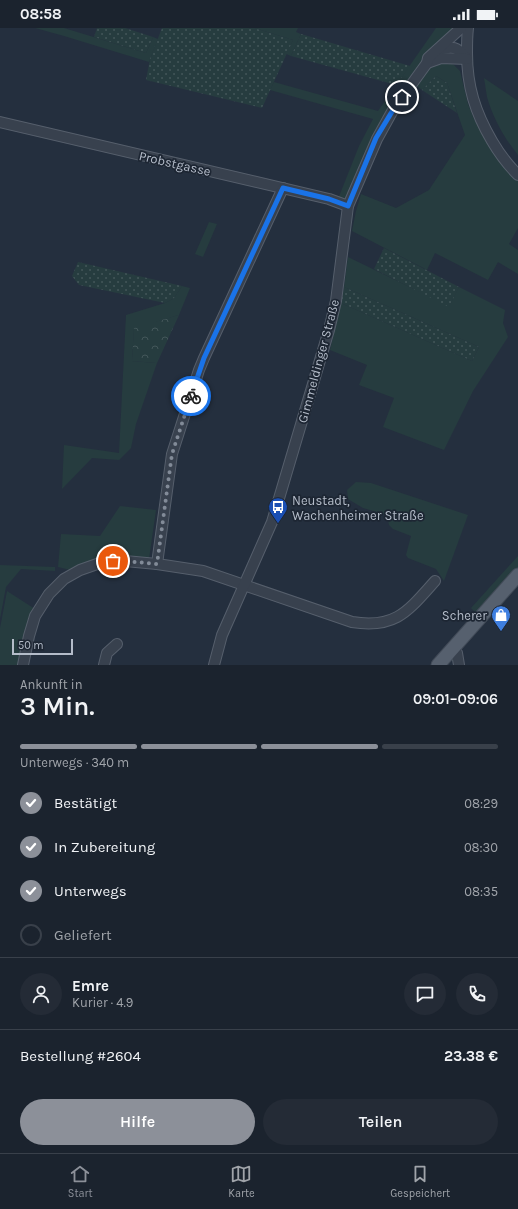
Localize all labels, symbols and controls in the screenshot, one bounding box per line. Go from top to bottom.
text: 08:58 [20,5,62,23]
pin [385,80,419,114]
icon: home [391,86,413,108]
street label: Probstgasse [138,148,213,179]
street label: Gimmeldinger Straße [295,297,342,425]
courier [171,376,211,416]
icon: bike [180,385,202,407]
place label: Neustadt, Wachenheimer Straße [292,493,424,523]
bus stop icon: Neustadt, Wachenheimer Straße [267,496,289,524]
pin [96,544,130,578]
icon: bag [102,550,124,572]
shop icon: Scherer [490,604,512,632]
place label: Scherer [442,608,487,623]
scale bar [12,637,73,656]
text: 50 m [18,639,44,652]
text: Ankunft in [20,677,83,692]
text: 09:01–09:06 [413,690,498,708]
text: 3 Min. [20,691,95,722]
text: Unterwegs · 340 m [20,755,129,770]
icon: check [20,792,42,814]
text: Bestätigt [54,794,117,812]
text: 08:29 [464,796,498,811]
icon: check [20,836,42,858]
text: In Zubereitung [54,838,155,856]
text: 08:30 [464,840,498,855]
icon: check [20,880,42,902]
text: Unterwegs [54,882,127,900]
text: 08:35 [464,884,498,899]
text: Geliefert [54,926,112,944]
button: person [20,973,62,1015]
button: chat [404,973,446,1015]
button: phone [456,973,498,1015]
text: Emre [72,977,109,995]
text: Kurier · 4.9 [72,995,133,1010]
text: Bestellung #2604 [20,1047,141,1065]
text: 23.38 € [444,1047,498,1065]
button: Hilfe [20,1099,255,1145]
button: Teilen [263,1099,498,1145]
tab: Start [68,1163,93,1200]
tab: Karte [228,1163,255,1200]
tab: Gespeichert [390,1163,450,1200]

